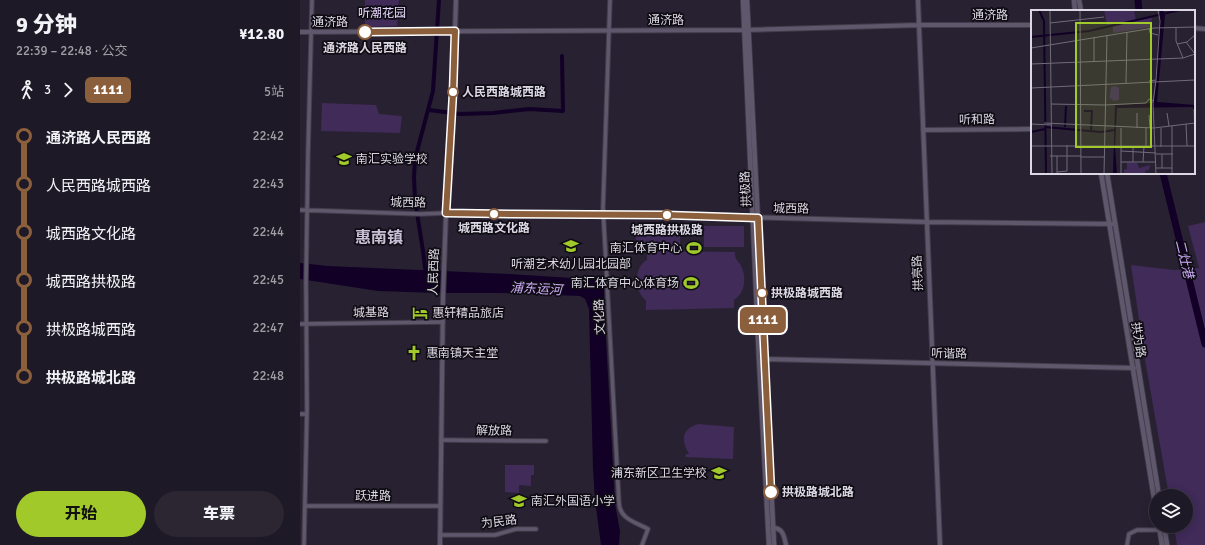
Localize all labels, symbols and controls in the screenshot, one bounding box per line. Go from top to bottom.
park label: 听潮花园 [358,6,406,21]
street label: 通济路 [972,8,1008,23]
inset map [1031,10,1195,174]
text: 9 分钟 [16,11,77,38]
street label: 通济路 [648,13,684,28]
street label: 通济路 [312,15,348,30]
marker: 通济路人民西路 [357,24,373,40]
text: ¥12.80 [239,25,284,43]
place label: 通济路人民西路 [323,41,407,56]
text: 22:39 – 22:48 · 公交 [16,43,127,59]
icon: walk [16,79,38,101]
icon: forward [57,79,79,101]
text: 1111 [93,81,123,98]
text: 3 [44,82,51,98]
text: 5站 [264,84,284,100]
place label: 人民西路城西路 [462,85,546,100]
marker: 人民西路城西路 [447,86,459,98]
street label: 听和路 [959,112,995,128]
text: 22:42 [252,128,284,144]
text: 通济路人民西路 [46,129,151,147]
school or university icon: 南汇实验学校 [335,150,353,168]
place label: 南汇实验学校 [356,152,428,167]
street label: 拱极路 [738,171,754,207]
text: 22:43 [252,176,284,192]
text: 人民西路城西路 [46,177,151,195]
street label: 城西路 [390,195,426,211]
street label: 城西路 [773,201,809,217]
marker: 城西路文化路 [488,208,500,220]
marker: 城西路拱极路 [661,209,673,221]
place label: 城西路文化路 [458,221,530,236]
place label: 城西路拱极路 [631,223,703,238]
text: 22:44 [252,224,284,240]
text: 城西路文化路 [46,225,136,243]
district label: 惠南镇 [355,228,403,248]
school or university icon: 听潮艺术幼儿园北园部 [562,237,580,255]
water label: 二灶港 [1172,238,1197,282]
sports icon: 南汇体育中心 [685,239,703,257]
place label: 南汇体育中心 [610,241,682,256]
street label: 人民西路 [426,248,442,296]
street label: 拱亮路 [910,255,926,291]
place label: 听潮艺术幼儿园北园部 [511,257,631,272]
text: 22:45 [252,272,284,288]
text: 城西路拱极路 [46,273,136,291]
sports icon: 南汇体育中心体育场 [682,274,700,292]
place label: 南汇体育中心体育场 [571,276,679,291]
water label: 浦东运河 [510,280,565,299]
place label: 拱极路城西路 [771,286,843,301]
marker: 拱极路城西路 [756,287,768,299]
street label: 文化路 [592,299,608,335]
hotel icon: 惠轩精品旅店 [411,304,429,322]
street label: 城基路 [353,305,389,321]
place label: 惠轩精品旅店 [432,306,504,321]
line badge: 1111 [735,307,791,333]
text: 1111 [748,311,778,328]
text: 22:47 [252,320,284,336]
text: 拱极路城西路 [46,321,136,339]
street label: 拱为路 [1128,321,1148,359]
church icon: 惠南镇天主堂 [405,344,423,362]
place label: 惠南镇天主堂 [426,346,498,361]
street label: 听谐路 [931,346,967,362]
text: 22:48 [252,368,284,384]
text: 拱极路城北路 [46,369,136,387]
street label: 解放路 [476,423,512,439]
school or university icon: 浦东新区卫生学校 [710,464,728,482]
place label: 浦东新区卫生学校 [611,466,707,481]
marker: 拱极路城北路 [763,484,779,500]
place label: 拱极路城北路 [782,485,854,500]
street label: 跃进路 [355,489,391,504]
map controls [1149,489,1193,533]
button: layers [1149,489,1193,533]
button: 开始 [16,491,146,537]
button: 车票 [154,491,284,537]
school or university icon: 南汇外国语小学 [510,492,528,510]
place label: 南汇外国语小学 [531,494,615,509]
street label: 为民路 [480,512,518,532]

